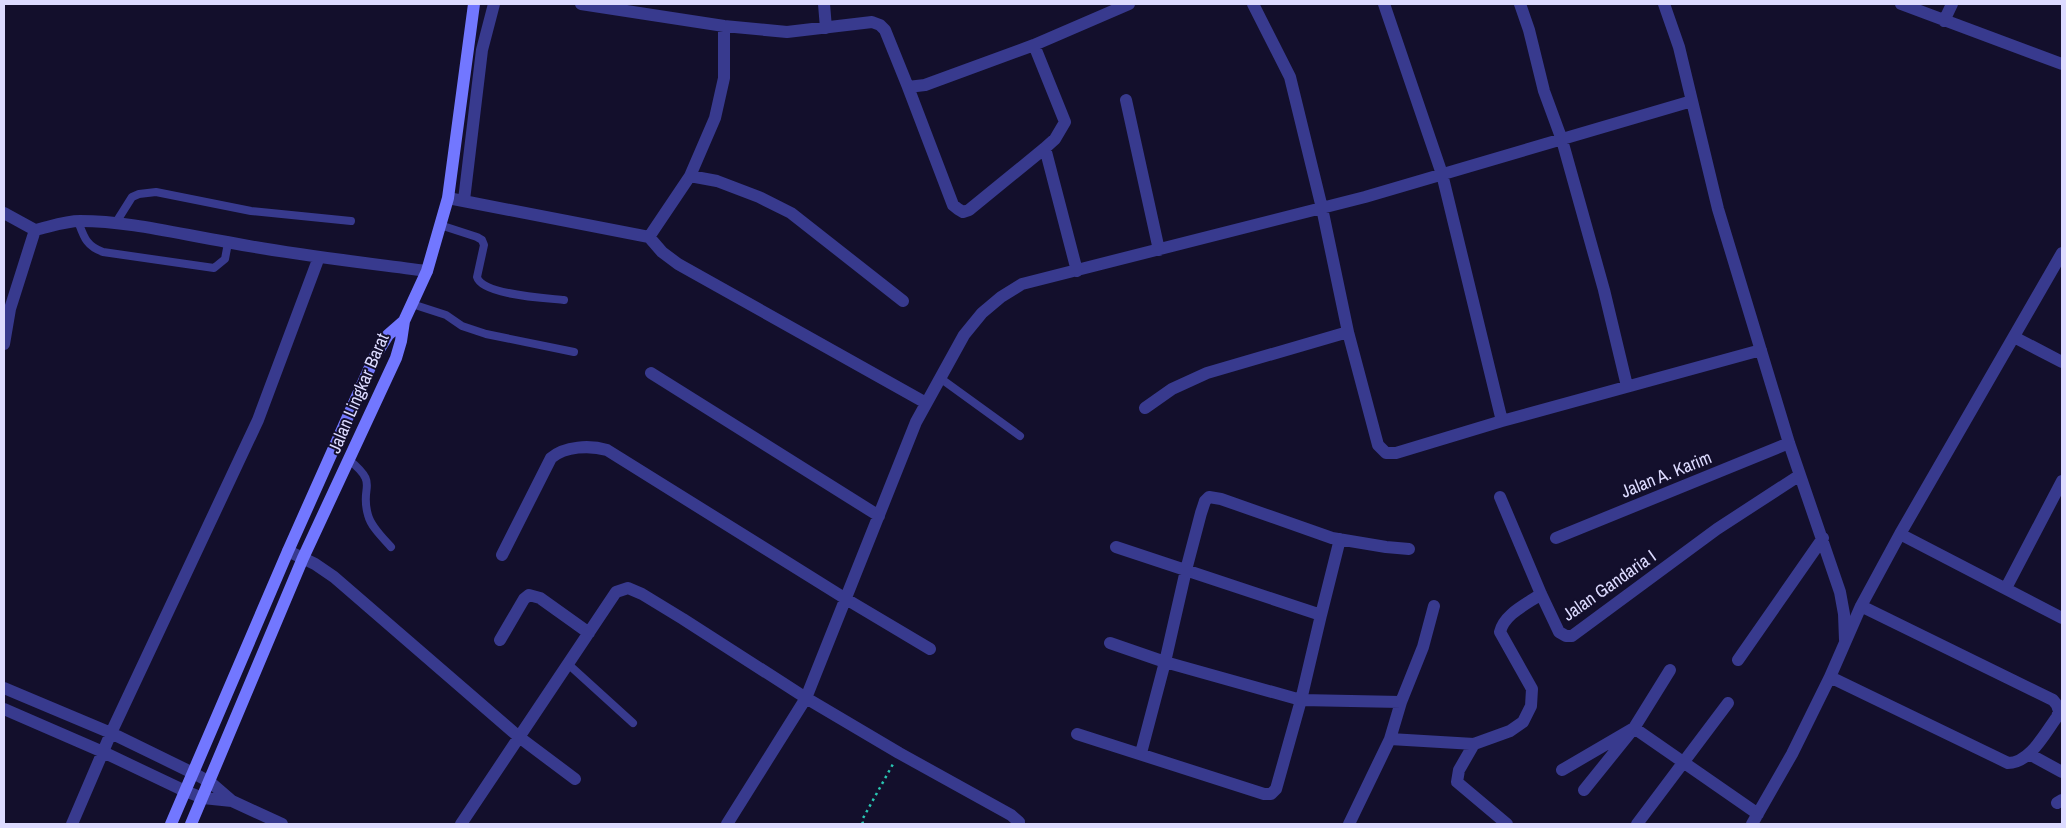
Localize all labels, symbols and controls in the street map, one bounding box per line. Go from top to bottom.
street label: Jalan Lingkar Barat [321,329,395,457]
street label: Jalan A. Karim [1617,444,1715,504]
street label: Jalan Gandaria I [1557,543,1661,627]

